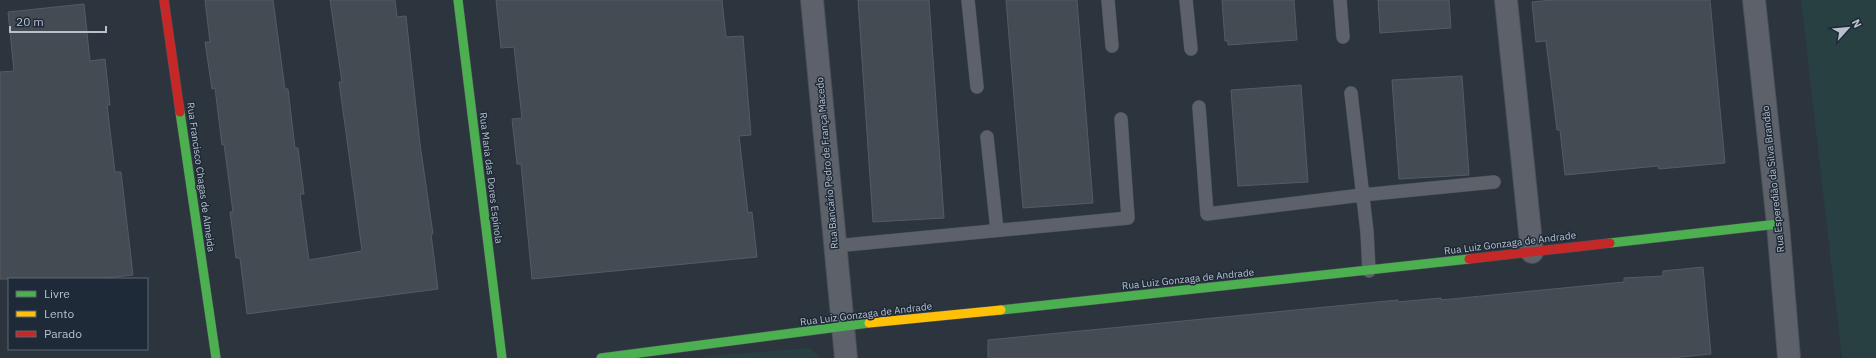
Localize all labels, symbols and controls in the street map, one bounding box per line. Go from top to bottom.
scale bar [10,8,106,34]
north arrow [1828,8,1868,48]
text: 20 m [16,14,44,29]
text: N [1849,17,1865,30]
street label: Rua Bancário Pedro de França Macedo [813,76,841,249]
street label: Rua Francisco Chagas de Almeida [184,101,218,253]
street label: Rua Esperedião da Silva Brandão [1759,105,1787,253]
street label: Rua Maria das Dores Espínola [476,111,506,245]
street label: Rua Luiz Gonzaga de Andrade [1443,228,1577,258]
street label: Rua Luiz Gonzaga de Andrade [1121,266,1255,292]
legend [8,278,148,350]
text: Livre [44,286,70,301]
street label: Rua Luiz Gonzaga de Andrade [799,299,933,329]
text: Lento [44,306,74,321]
text: Parado [44,326,82,341]

